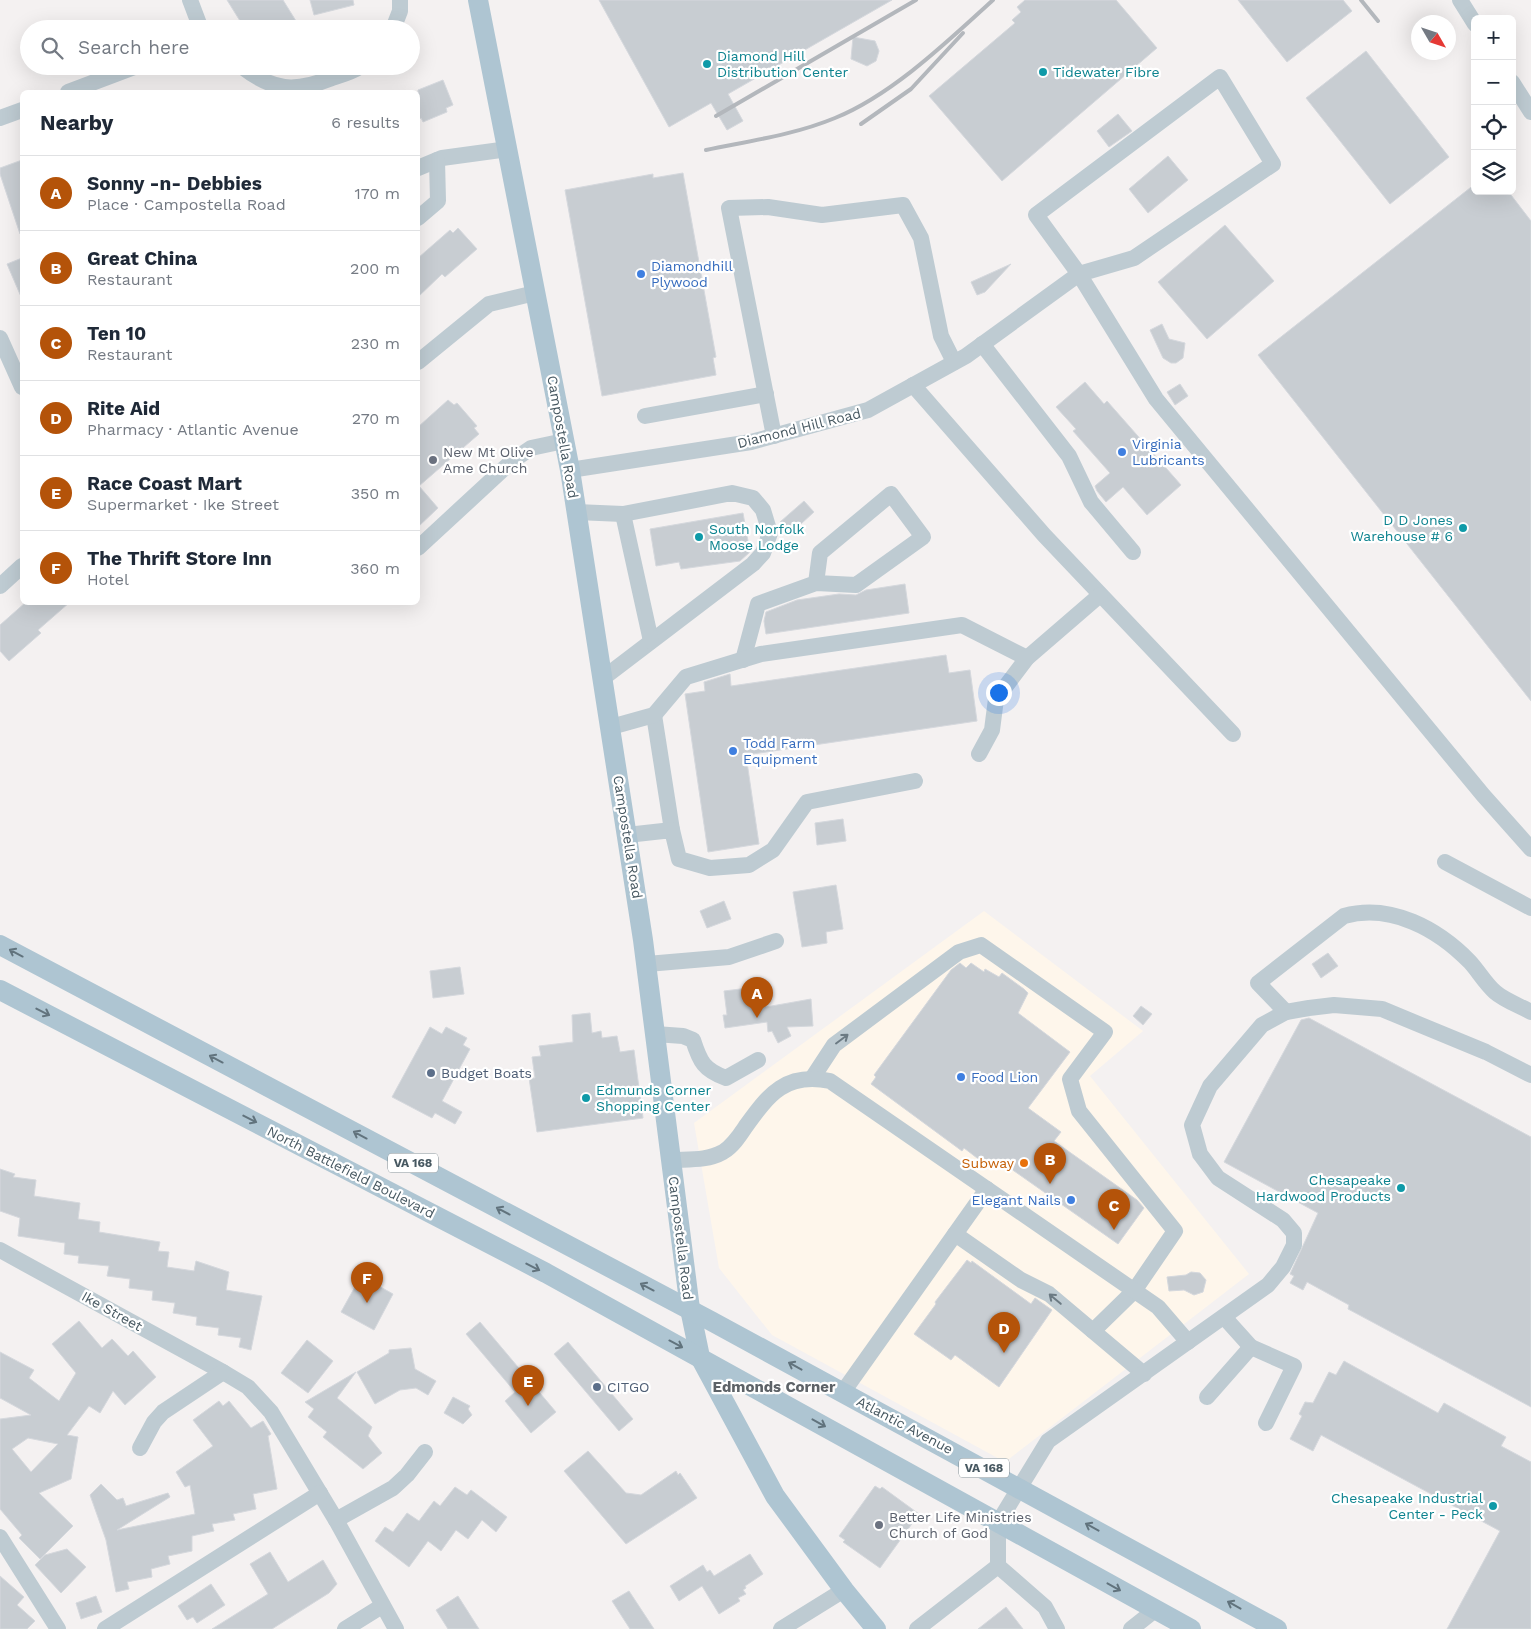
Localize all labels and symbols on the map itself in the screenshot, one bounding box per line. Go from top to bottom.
north arrow [1411,15,1456,60]
place label: Diamond Hill Distribution Center [717,48,848,80]
marker: Diamond Hill Distribution Center [701,58,713,70]
place label: Tidewater Fibre [1053,64,1160,80]
marker: Tidewater Fibre [1037,66,1049,78]
place label: Diamondhill Plywood [651,258,734,290]
marker: Diamondhill Plywood [635,268,647,280]
street label: Campostella Road [544,374,582,500]
street label: Diamond Hill Road [736,405,862,451]
place label: Virginia Lubricants [1132,436,1205,468]
place label: New Mt Olive Ame Church [443,444,534,476]
marker: Virginia Lubricants [1116,446,1128,458]
marker: New Mt Olive Ame Church [427,454,439,466]
place label: D D Jones Warehouse # 6 [1350,512,1453,544]
place label: South Norfolk Moose Lodge [709,521,805,553]
marker: D D Jones Warehouse # 6 [1457,522,1469,534]
marker: South Norfolk Moose Lodge [693,531,705,543]
your location [986,680,1012,706]
place label: Todd Farm Equipment [743,735,818,767]
marker: Todd Farm Equipment [727,745,739,757]
street label: Campostella Road [610,774,646,900]
one-way arrow [9,948,24,957]
pin: A [741,977,773,1018]
one-way arrow [36,1007,51,1017]
one-way arrow [835,1034,848,1045]
one-way arrow [209,1054,224,1063]
place label: Budget Boats [441,1065,532,1081]
marker: Budget Boats [425,1067,437,1079]
place label: Food Lion [971,1069,1038,1085]
marker: Food Lion [955,1071,967,1083]
place label: Edmunds Corner Shopping Center [596,1082,711,1114]
marker: Edmunds Corner Shopping Center [580,1092,592,1104]
one-way arrow [242,1114,257,1124]
street label: North Battlefield Boulevard [265,1123,437,1221]
one-way arrow [352,1130,367,1140]
pin: B [1034,1143,1066,1184]
road number: VA 168 [388,1154,438,1172]
place label: Subway [962,1155,1015,1171]
marker: Subway [1018,1157,1030,1169]
place label: Chesapeake Hardwood Products [1256,1172,1391,1204]
street label: Campostella Road [665,1175,697,1301]
marker: Chesapeake Hardwood Products [1395,1182,1407,1194]
pin: C [1098,1189,1130,1230]
place label: Elegant Nails [972,1192,1061,1208]
marker: Elegant Nails [1065,1194,1077,1206]
one-way arrow [496,1206,511,1216]
pin: F [351,1262,383,1303]
one-way arrow [526,1262,541,1272]
one-way arrow [640,1281,655,1291]
street label: Ike Street [79,1288,145,1334]
one-way arrow [1049,1294,1062,1305]
pin: D [988,1312,1020,1353]
one-way arrow [669,1339,684,1349]
one-way arrow [788,1361,803,1371]
pin: E [512,1365,544,1406]
district label: Edmonds Corner [713,1378,836,1396]
place label: CITGO [607,1379,650,1395]
marker: CITGO [591,1381,603,1393]
street label: Atlantic Avenue [854,1393,956,1457]
one-way arrow [811,1419,825,1429]
road number: VA 168 [959,1459,1009,1478]
place label: Chesapeake Industrial Center - Peck [1331,1490,1484,1522]
marker: Chesapeake Industrial Center - Peck [1487,1500,1499,1512]
place label: Better Life Ministries Church of God [889,1509,1032,1541]
marker: Better Life Ministries Church of God [873,1519,885,1531]
one-way arrow [1085,1522,1100,1531]
one-way arrow [1106,1583,1121,1592]
one-way arrow [1228,1600,1242,1610]

